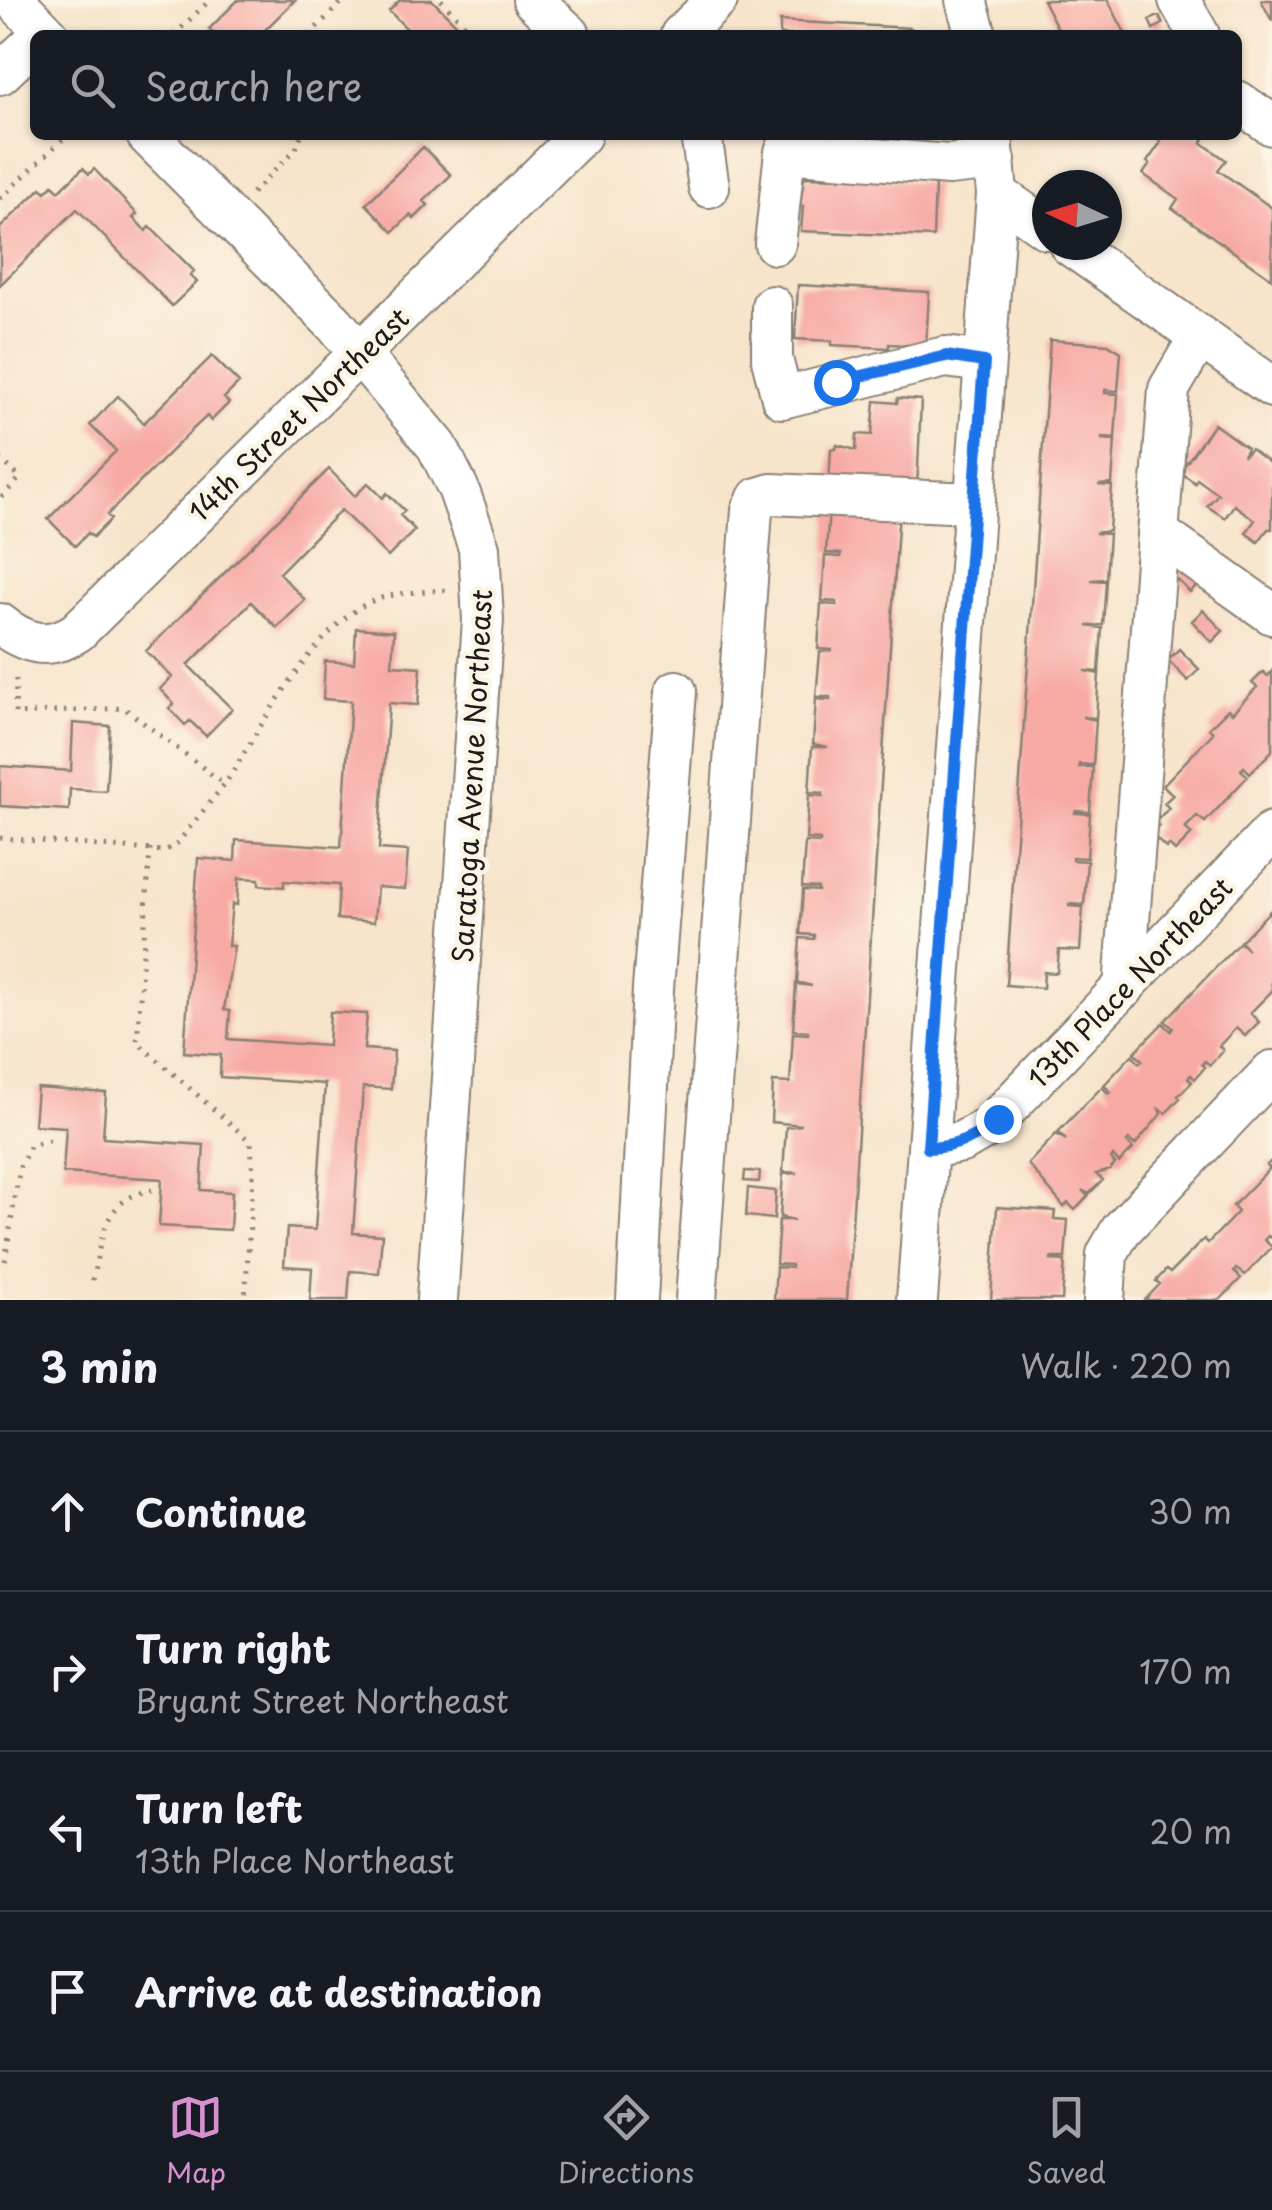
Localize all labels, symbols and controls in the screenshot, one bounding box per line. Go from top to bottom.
search box [30,30,1242,140]
text: Search here [145,57,362,114]
icon: search [65,58,120,113]
north arrow [1032,170,1122,260]
street label: 14th Street Northeast [178,297,418,531]
route start [814,360,860,406]
street label: Saratoga Avenue Northeast [440,588,502,964]
street label: 13th Place Northeast [1016,867,1242,1097]
route end [976,1097,1022,1143]
text: 3 min [40,1334,158,1397]
text: Walk · 220 m [1020,1341,1232,1389]
text: Continue [135,1483,306,1540]
icon: ahead [40,1484,95,1539]
text: 30 m [1148,1487,1232,1535]
text: Turn right [135,1619,331,1676]
icon: right [40,1644,95,1699]
text: 170 m [1139,1647,1232,1695]
text: Bryant Street Northeast [135,1676,509,1724]
text: Turn left [135,1779,303,1836]
icon: left [40,1804,95,1859]
text: 20 m [1150,1807,1232,1855]
text: 13th Place Northeast [135,1836,454,1884]
text: Arrive at destination [135,1963,543,2020]
icon: arrive [40,1964,95,2019]
tab: Map [166,2090,226,2193]
tab: Directions [558,2090,694,2193]
tab: Saved [1026,2090,1106,2193]

